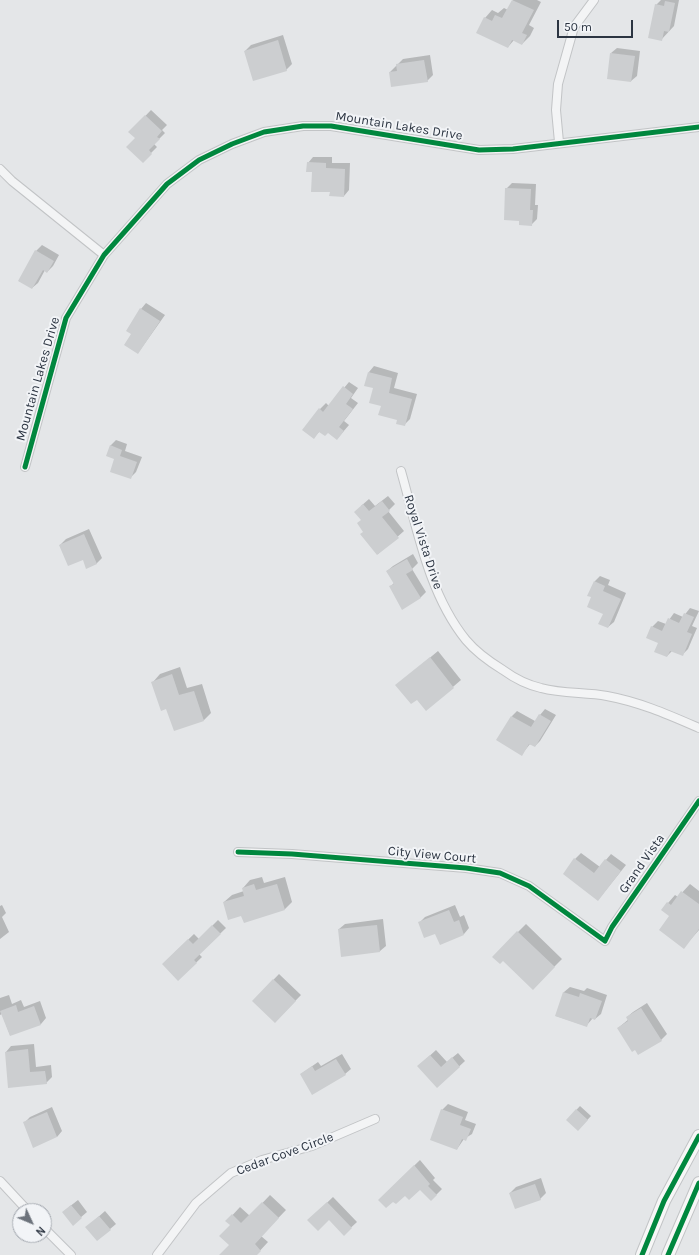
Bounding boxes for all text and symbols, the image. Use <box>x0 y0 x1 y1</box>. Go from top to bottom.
scale bar <box>559 12 635 38</box>
text: 50 m <box>564 20 592 34</box>
street label: Mountain Lakes Drive <box>334 108 464 144</box>
street label: Mountain Lakes Drive <box>13 315 63 443</box>
street label: Royal Vista Drive <box>400 493 446 591</box>
street label: Grand Vista <box>616 831 668 897</box>
street label: City View Court <box>387 843 477 867</box>
street label: Cedar Cove Circle <box>234 1129 336 1179</box>
north arrow <box>12 1203 52 1243</box>
text: N <box>33 1224 48 1238</box>

